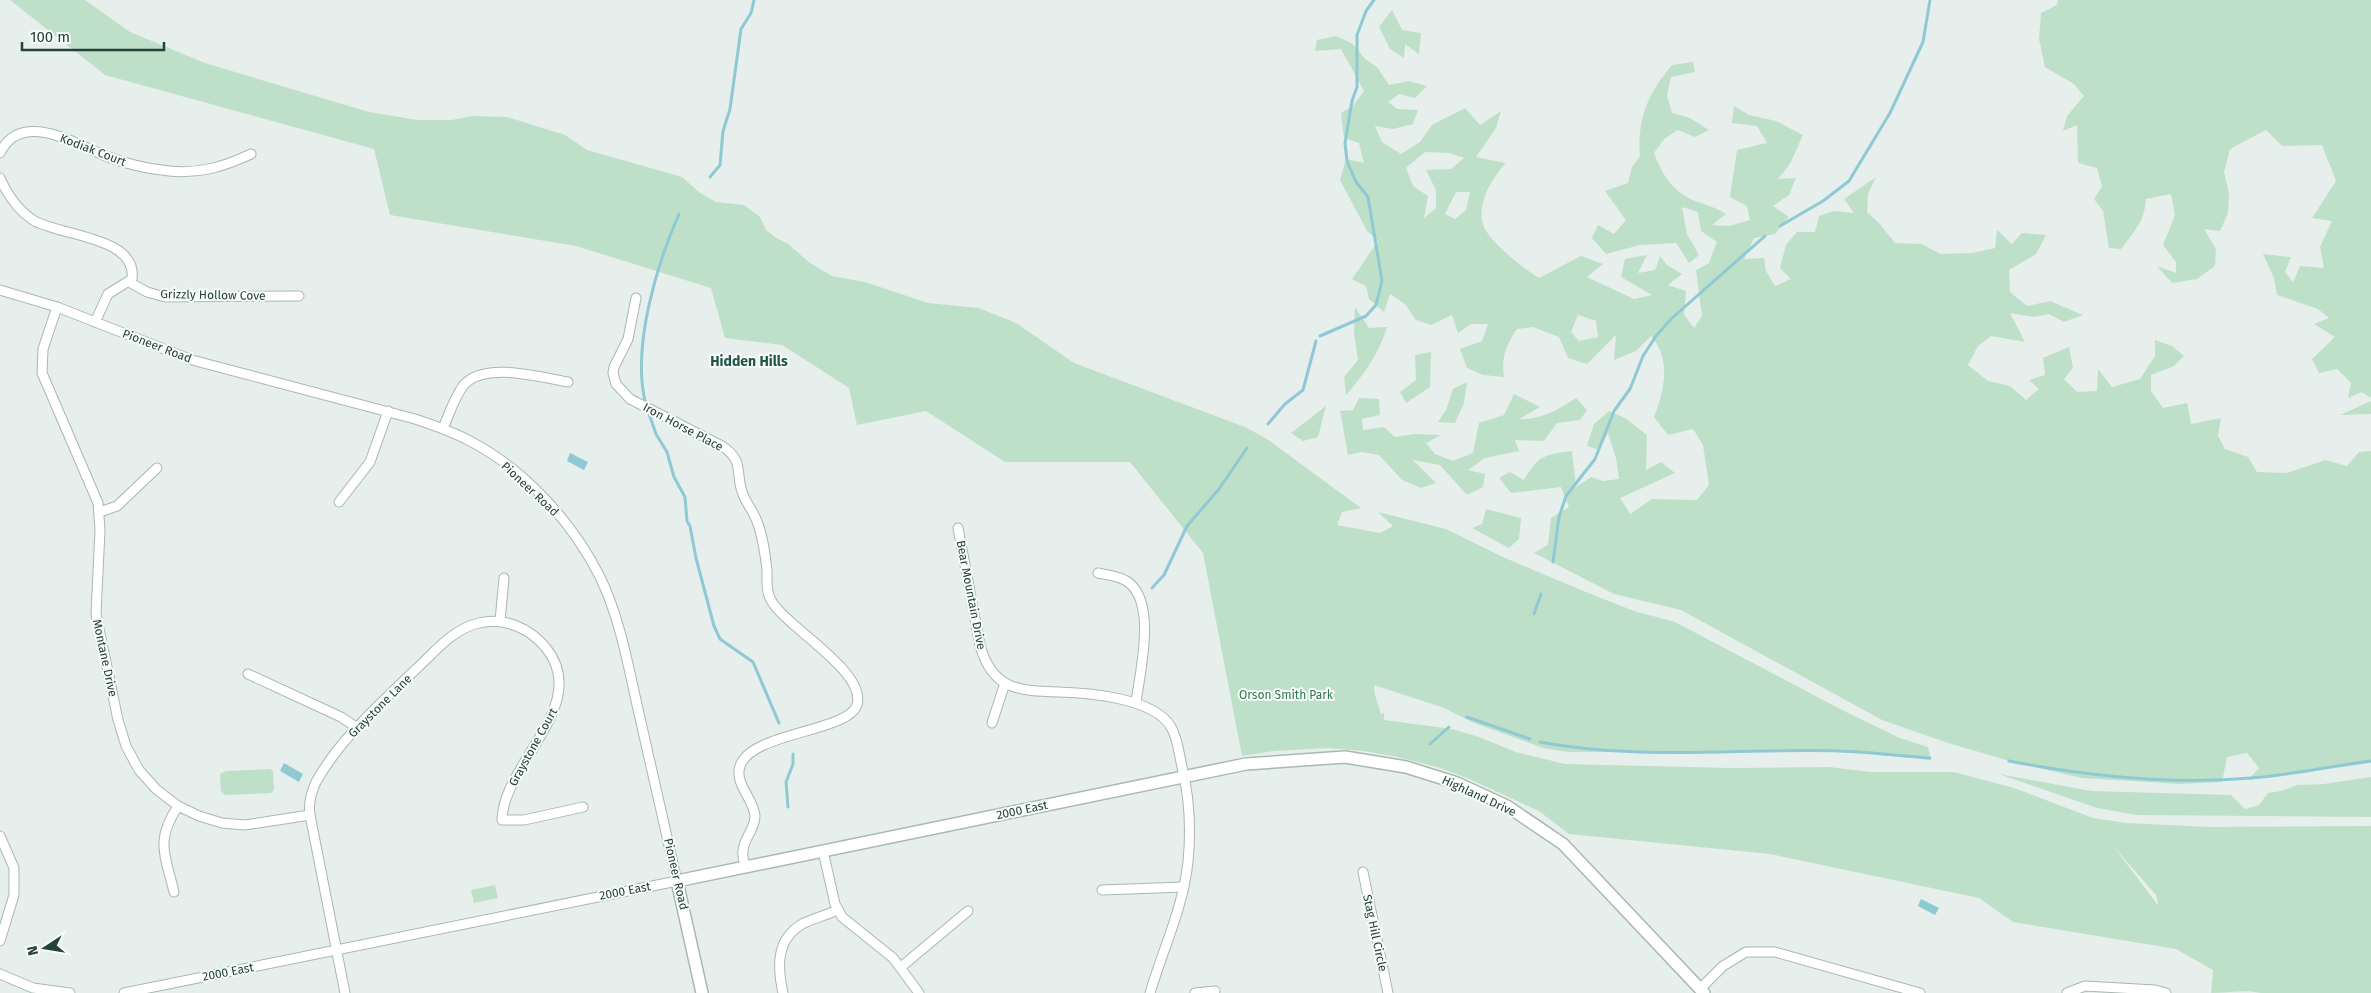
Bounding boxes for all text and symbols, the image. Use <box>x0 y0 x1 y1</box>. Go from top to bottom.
scale bar <box>22 20 165 52</box>
text: 100 m <box>30 28 70 46</box>
street label: Kodiak Court <box>58 131 129 169</box>
street label: Grizzly Hollow Cove <box>160 287 266 303</box>
street label: Pioneer Road <box>120 326 194 366</box>
district label: Hidden Hills <box>710 353 788 370</box>
street label: Iron Horse Place <box>640 400 726 454</box>
street label: Pioneer Road <box>499 459 561 519</box>
street label: Bear Mountain Drive <box>954 539 988 651</box>
street label: Montane Drive <box>90 618 120 698</box>
street label: Graystone Lane <box>346 672 414 740</box>
park label: Orson Smith Park <box>1239 688 1334 702</box>
street label: Graystone Court <box>506 705 561 788</box>
street label: Highland Drive <box>1440 773 1518 819</box>
street label: 2000 East <box>995 798 1049 822</box>
street label: Pioneer Road <box>661 837 691 911</box>
street label: 2000 East <box>598 879 652 903</box>
street label: Stag Hill Circle <box>1360 893 1390 973</box>
north arrow <box>20 923 70 973</box>
text: N <box>23 944 42 957</box>
street label: 2000 East <box>201 960 255 984</box>

